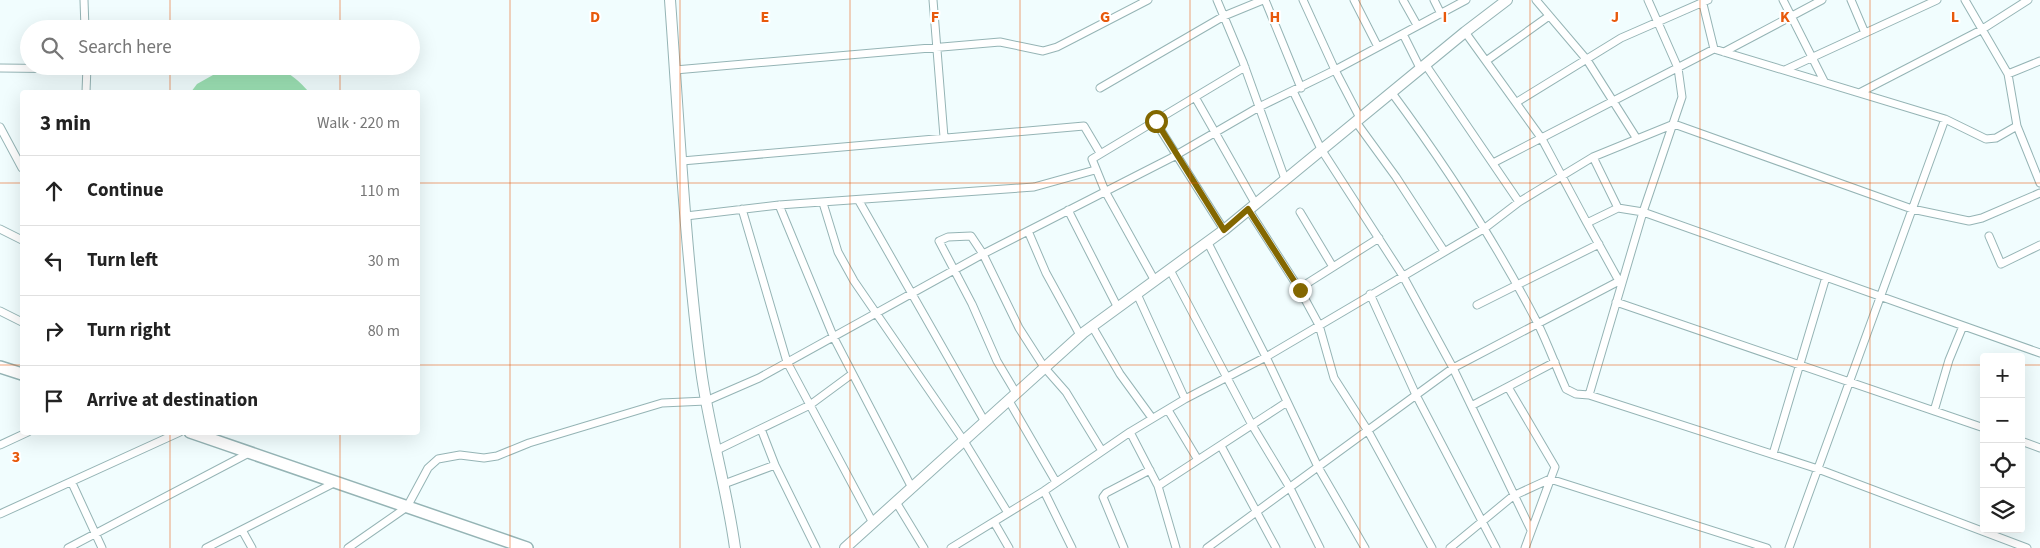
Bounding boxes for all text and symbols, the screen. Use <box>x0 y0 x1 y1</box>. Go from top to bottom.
text: D <box>590 6 600 28</box>
text: E <box>761 6 769 28</box>
text: F <box>931 6 939 28</box>
text: G <box>1100 6 1110 28</box>
text: H <box>1270 6 1280 28</box>
text: I <box>1443 6 1447 28</box>
text: J <box>1611 6 1619 28</box>
text: K <box>1780 6 1790 28</box>
text: L <box>1951 6 1959 28</box>
search box <box>20 20 420 75</box>
icon: search <box>38 34 66 62</box>
text: Search here <box>78 34 172 61</box>
text: 3 min <box>40 108 91 138</box>
route start <box>1145 110 1168 133</box>
text: Walk · 220 m <box>317 112 400 134</box>
icon: ahead <box>40 177 68 205</box>
text: Continue <box>87 177 164 204</box>
text: 110 m <box>360 180 400 202</box>
icon: left <box>40 247 68 275</box>
text: Turn left <box>87 247 158 274</box>
text: 30 m <box>368 250 400 272</box>
route end <box>1289 279 1312 302</box>
icon: right <box>40 317 68 345</box>
text: Turn right <box>87 317 171 344</box>
text: 80 m <box>368 320 400 342</box>
map controls <box>1980 353 2025 533</box>
button: + <box>1980 353 2025 398</box>
icon: arrive <box>40 387 68 415</box>
text: Arrive at destination <box>87 387 258 414</box>
button: − <box>1980 398 2025 443</box>
button: locate <box>1980 443 2025 488</box>
text: 3 <box>12 446 20 468</box>
button: layers <box>1980 488 2025 533</box>

